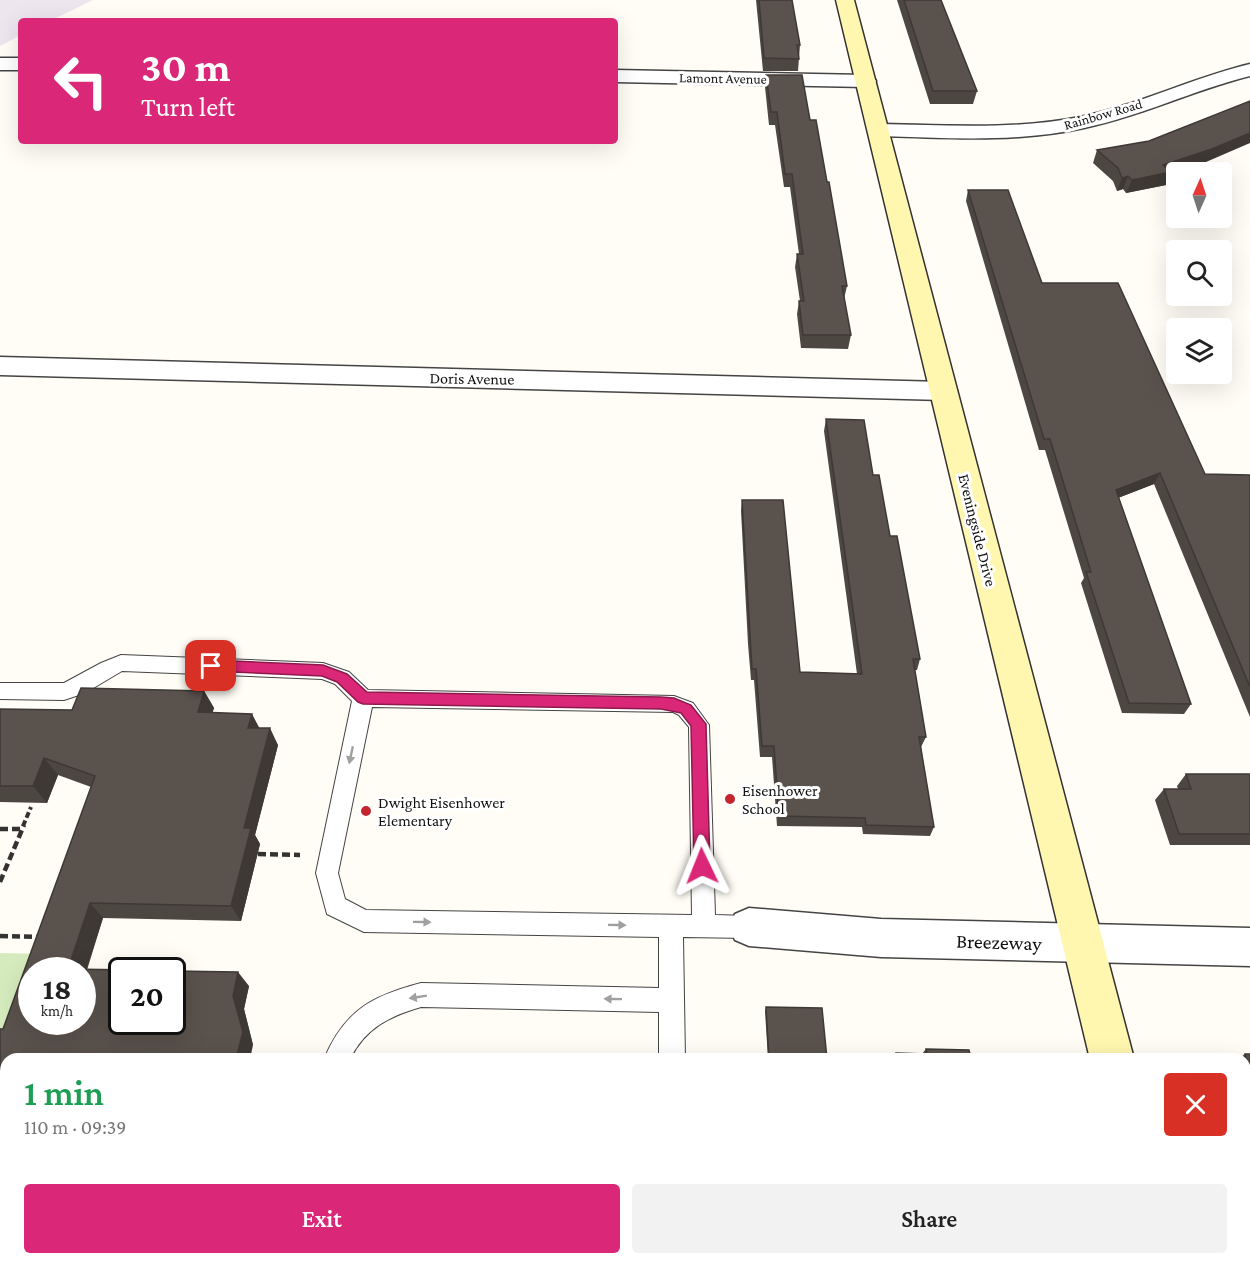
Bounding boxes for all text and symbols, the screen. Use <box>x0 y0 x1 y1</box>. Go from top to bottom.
icon: left <box>42 42 120 120</box>
text: 30 m <box>141 43 231 90</box>
street label: Lamont Avenue <box>679 69 767 87</box>
text: Turn left <box>141 92 235 122</box>
street label: Rainbow Road <box>1062 95 1145 133</box>
north arrow <box>1166 162 1232 228</box>
map controls <box>1166 162 1232 384</box>
button: search <box>1166 240 1232 306</box>
button: layers <box>1166 318 1232 384</box>
street label: Doris Avenue <box>429 369 515 388</box>
street label: Eveningside Drive <box>954 472 1000 588</box>
pin <box>185 640 236 691</box>
icon: arrive <box>194 649 227 682</box>
one-way arrow <box>346 746 355 765</box>
place label: Eisenhower School <box>742 782 818 817</box>
marker: Eisenhower School <box>723 792 737 806</box>
place label: Dwight Eisenhower Elementary <box>378 794 505 830</box>
marker: Dwight Eisenhower Elementary <box>359 804 373 818</box>
position arrow <box>670 834 734 898</box>
one-way arrow <box>413 917 432 927</box>
one-way arrow <box>608 920 627 930</box>
street label: Breezeway <box>956 930 1043 956</box>
speed limit sign: 20 <box>108 957 186 1035</box>
text: 18 <box>43 972 71 1005</box>
one-way arrow <box>408 992 427 1001</box>
one-way arrow <box>603 994 622 1004</box>
text: km/h <box>41 1003 73 1019</box>
text: 1 min <box>24 1073 104 1113</box>
button: close <box>1164 1073 1227 1136</box>
text: 110 m · 09:39 <box>24 1116 126 1138</box>
button: Exit <box>24 1184 620 1253</box>
button: Share <box>632 1184 1227 1253</box>

